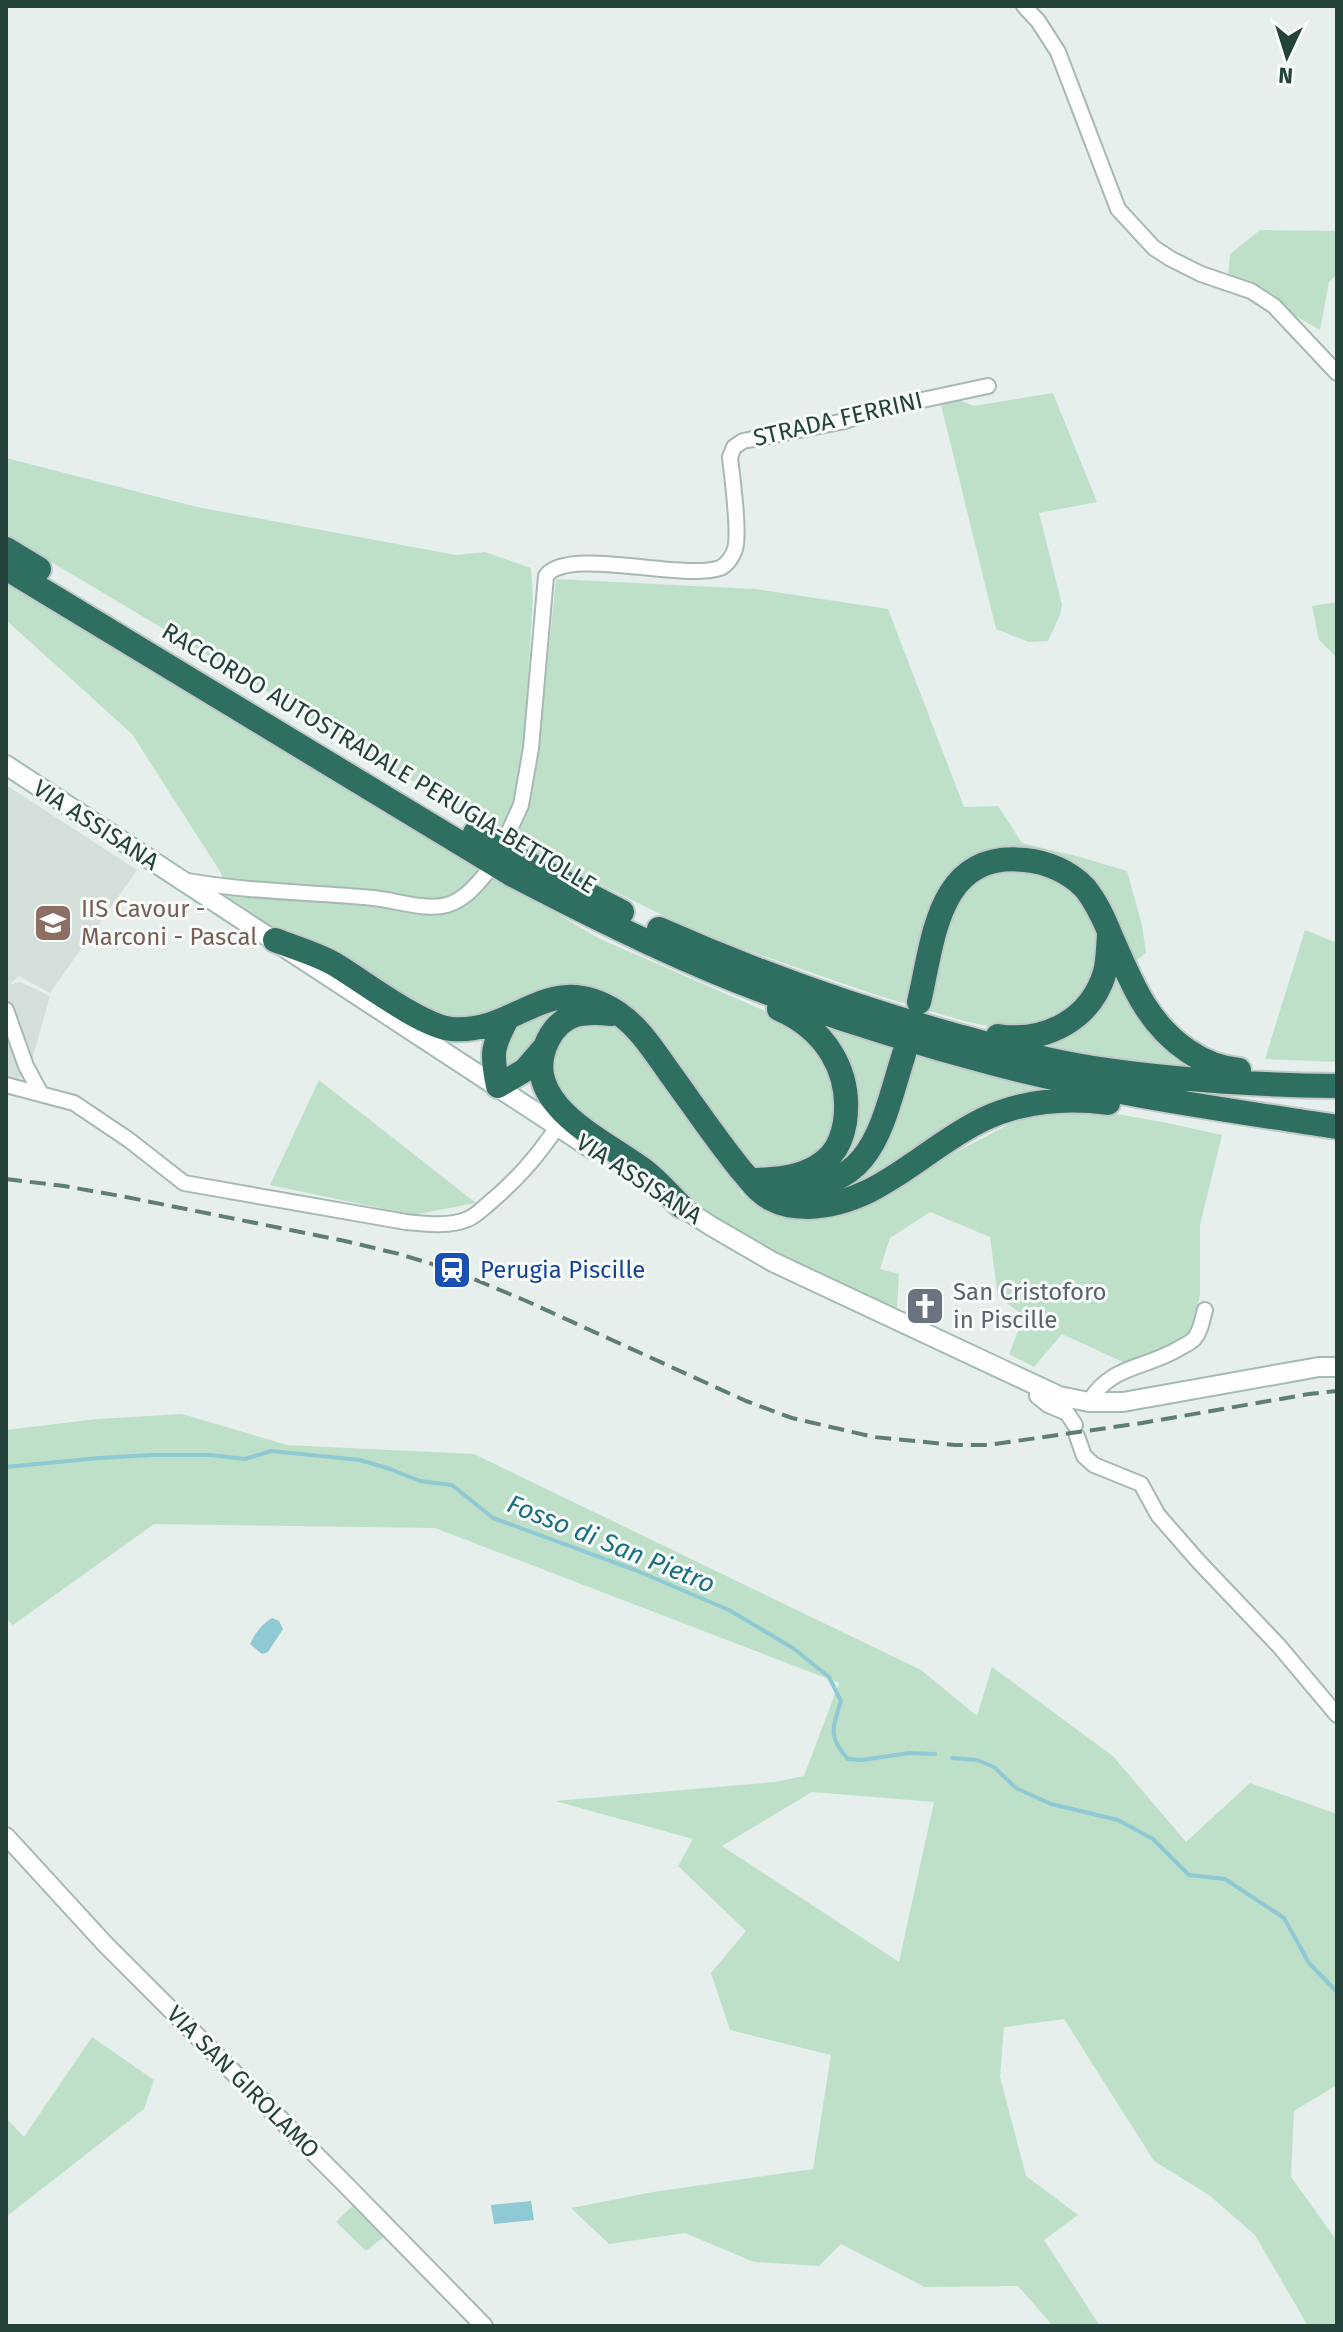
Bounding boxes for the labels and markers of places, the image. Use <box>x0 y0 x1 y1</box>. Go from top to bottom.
place label: IIS Cavour - Marconi - Pascal <box>81 895 257 951</box>
school or university icon: IIS Cavour - Marconi - Pascal <box>32 902 74 944</box>
station icon: Perugia Piscille <box>431 1249 473 1291</box>
place label: Perugia Piscille <box>480 1256 645 1284</box>
place label: San Cristoforo in Piscille <box>953 1278 1107 1334</box>
church icon: San Cristoforo in Piscille <box>904 1285 946 1327</box>

